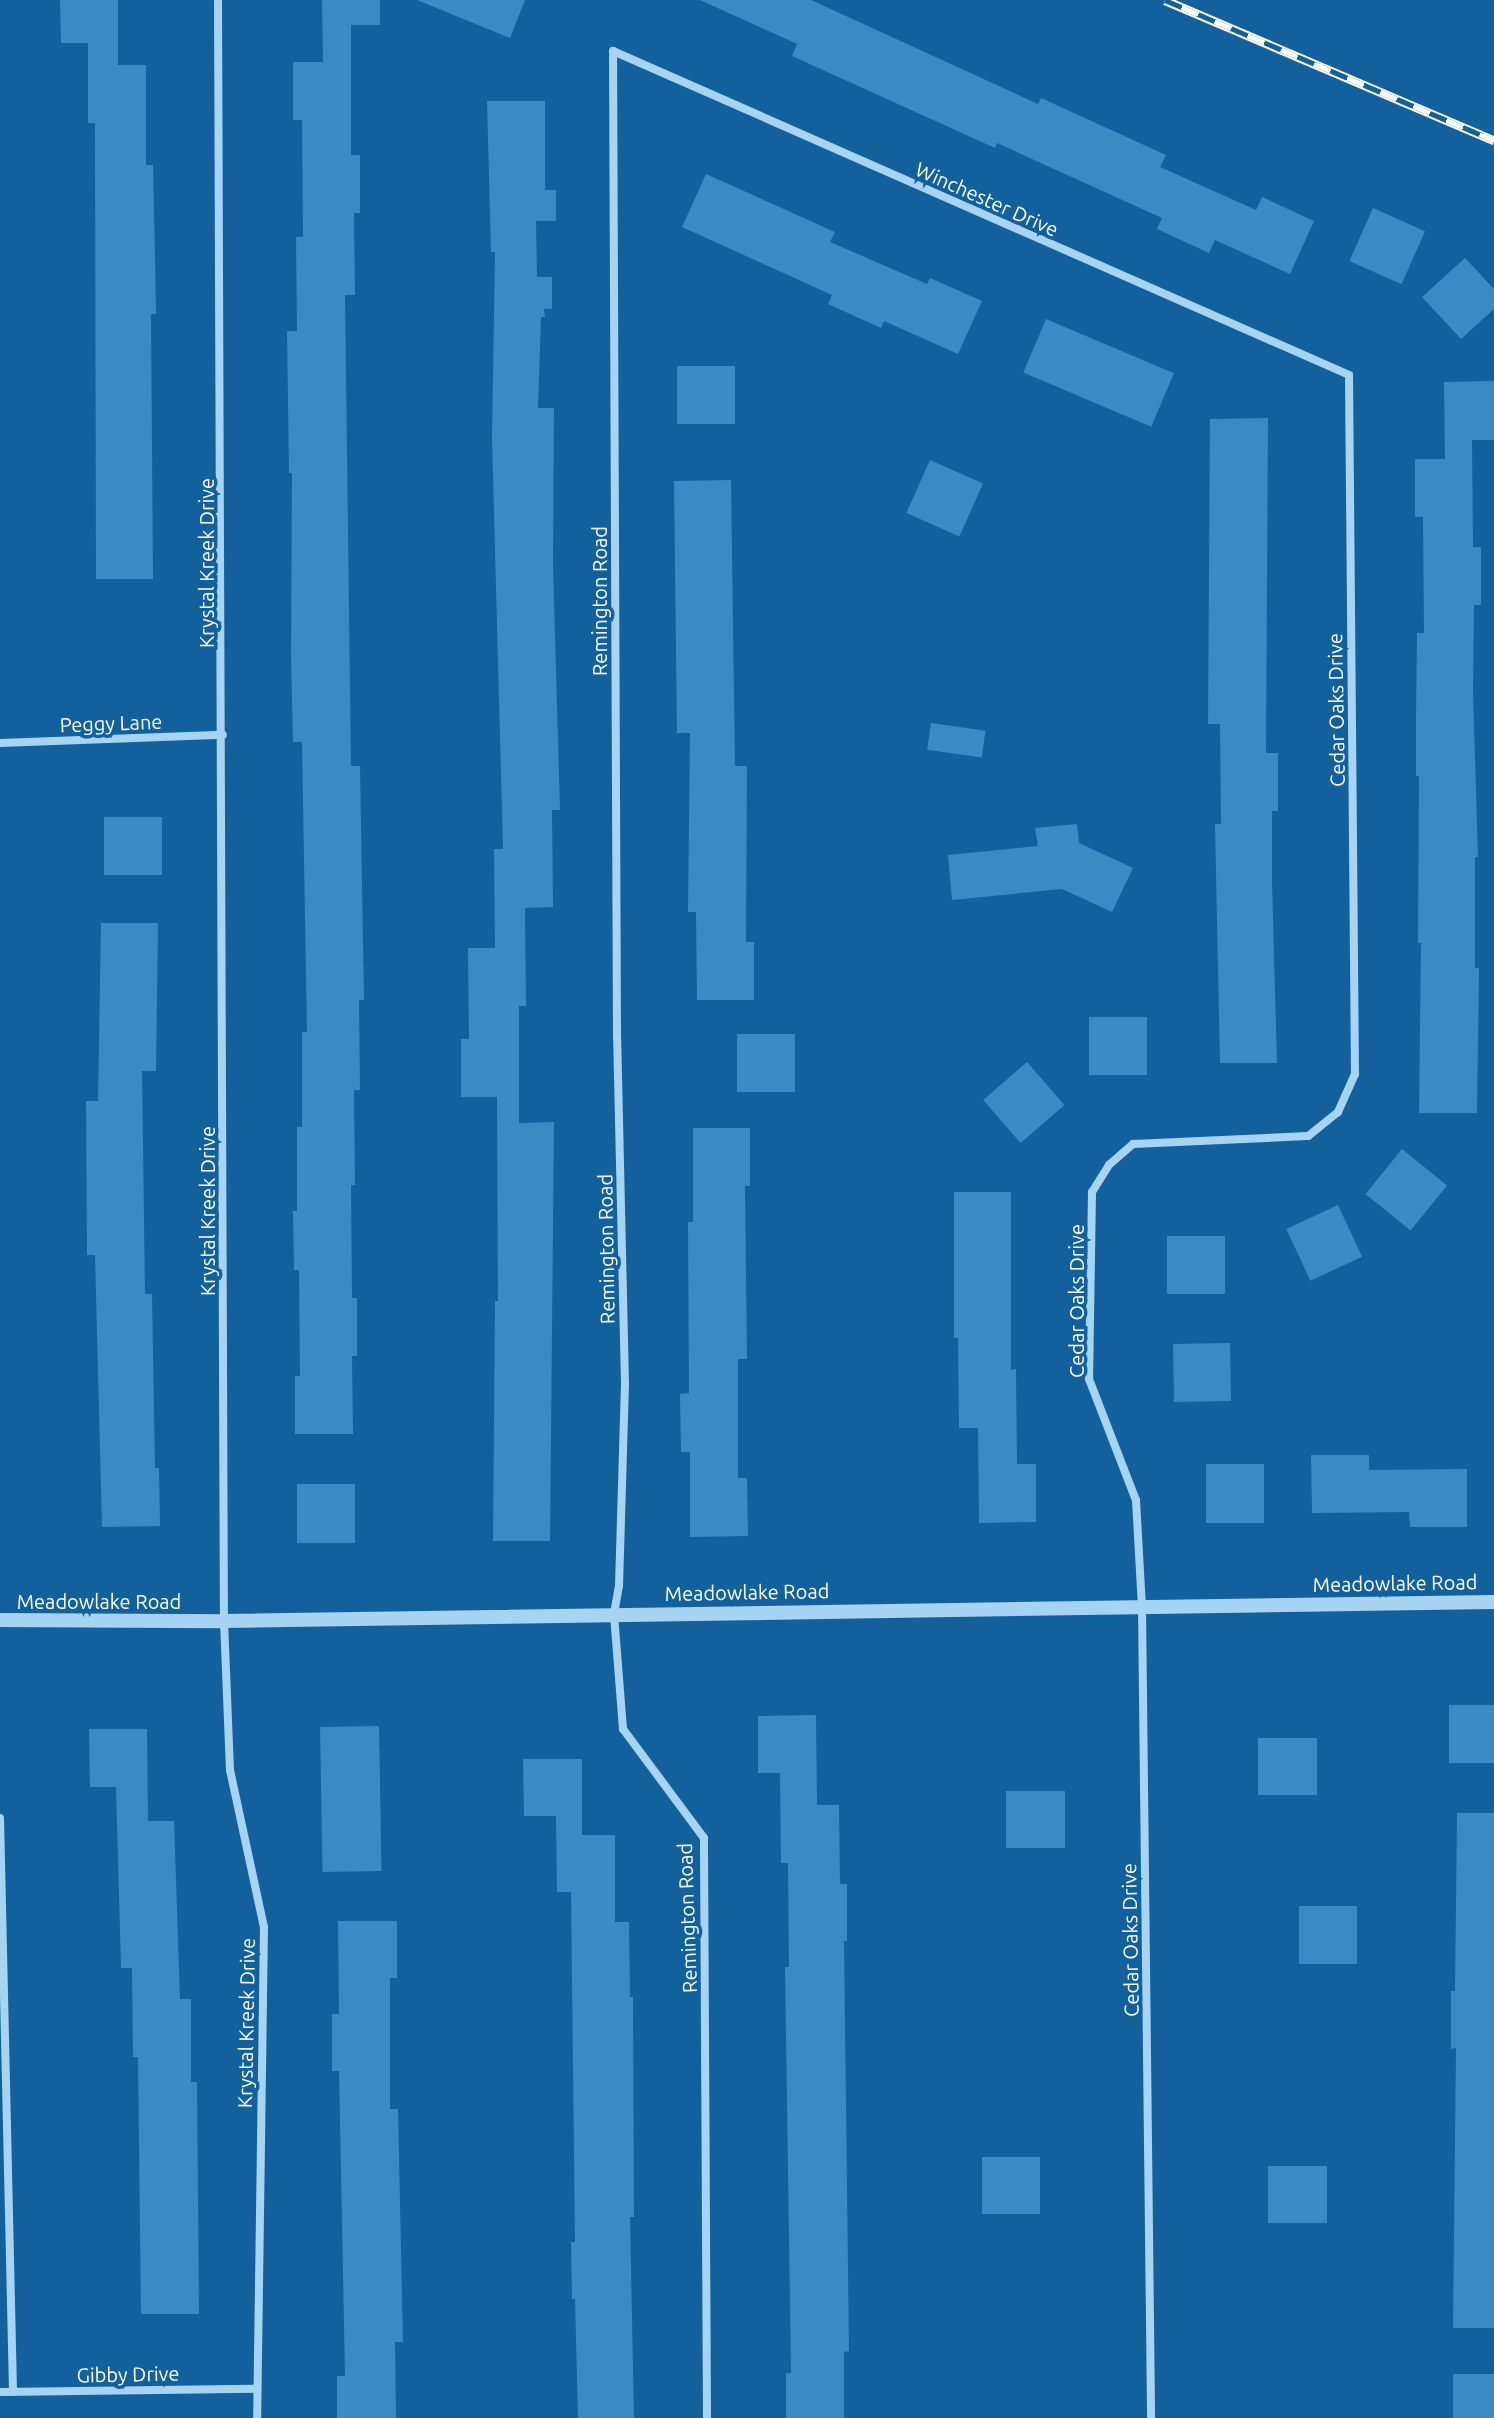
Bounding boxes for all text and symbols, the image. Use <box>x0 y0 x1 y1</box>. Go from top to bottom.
street label: Winchester Drive <box>912 157 1062 241</box>
street label: Krystal Kreek Drive <box>194 478 218 648</box>
street label: Remington Road <box>587 526 611 676</box>
street label: Cedar Oaks Drive <box>1323 633 1349 787</box>
street label: Peggy Lane <box>59 709 163 737</box>
street label: Krystal Kreek Drive <box>195 1126 219 1296</box>
street label: Remington Road <box>593 1174 619 1324</box>
street label: Cedar Oaks Drive <box>1064 1224 1088 1378</box>
street label: Meadowlake Road <box>1312 1570 1478 1596</box>
street label: Meadowlake Road <box>664 1579 830 1605</box>
street label: Meadowlake Road <box>17 1589 181 1613</box>
street label: Remington Road <box>672 1843 702 1993</box>
street label: Cedar Oaks Drive <box>1117 1863 1143 2017</box>
street label: Krystal Kreek Drive <box>233 1938 259 2108</box>
street label: Gibby Drive <box>76 2361 180 2387</box>

